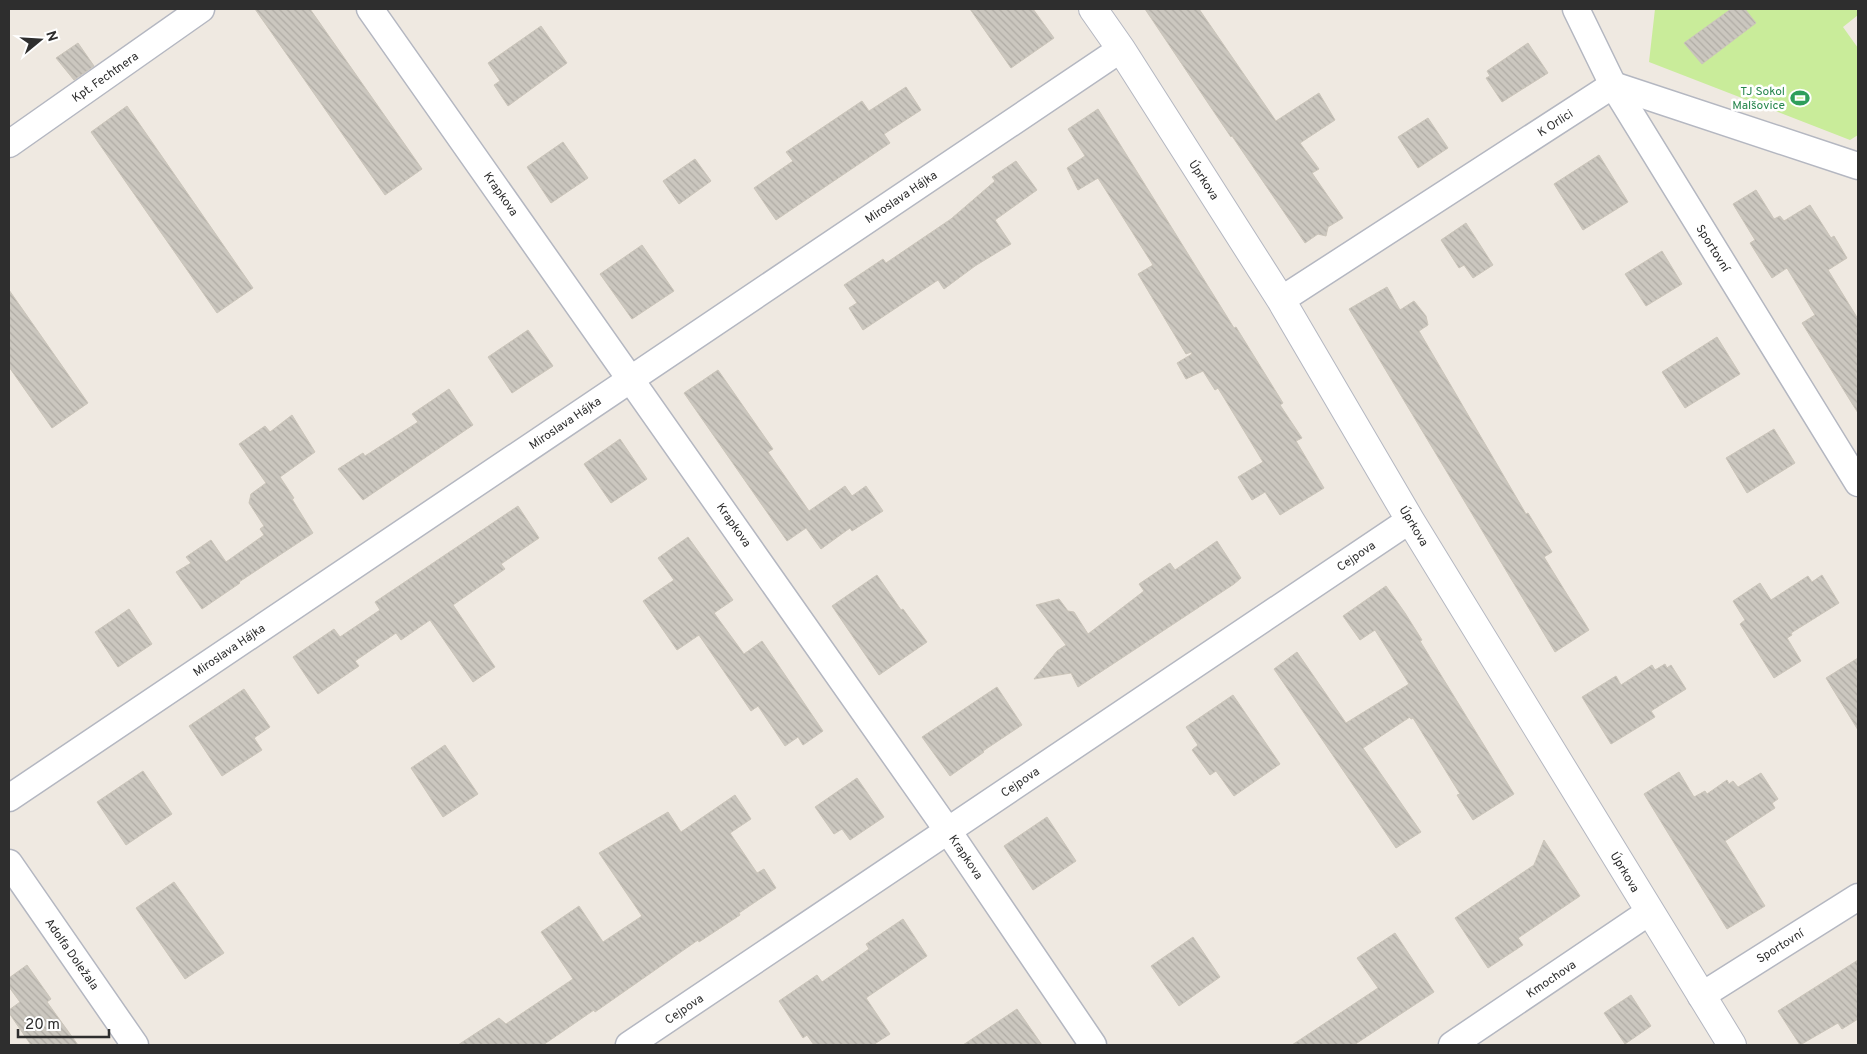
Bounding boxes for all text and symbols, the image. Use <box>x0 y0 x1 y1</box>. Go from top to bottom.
north arrow <box>15 15 65 65</box>
text: N <box>41 29 61 44</box>
street label: Kpt. Fechtnera <box>69 49 142 107</box>
place label: TJ Sokol Malšovice <box>1732 84 1785 114</box>
sports icon: TJ Sokol Malšovice <box>1789 87 1811 109</box>
street label: K Orlici <box>1535 106 1576 141</box>
street label: Úprkova <box>1184 158 1222 204</box>
street label: Miroslava Hájka <box>862 168 941 228</box>
street label: Krapkova <box>479 169 521 220</box>
street label: Sportovní <box>1691 222 1733 276</box>
street label: Miroslava Hájka <box>526 394 605 454</box>
street label: Krapkova <box>712 500 754 551</box>
street label: Úprkova <box>1395 503 1431 550</box>
street label: Cejpova <box>1334 538 1379 576</box>
street label: Miroslava Hájka <box>190 621 269 681</box>
street label: Cejpova <box>998 764 1043 802</box>
street label: Krapkova <box>944 832 986 883</box>
street label: Úprkova <box>1606 849 1642 896</box>
street label: Adolfa Doležala <box>41 916 102 993</box>
street label: Sportovní <box>1754 926 1808 968</box>
street label: Kmochova <box>1523 957 1580 1002</box>
street label: Cejpova <box>662 991 707 1029</box>
scale bar <box>18 1006 109 1038</box>
text: 20 m <box>25 1016 60 1035</box>

